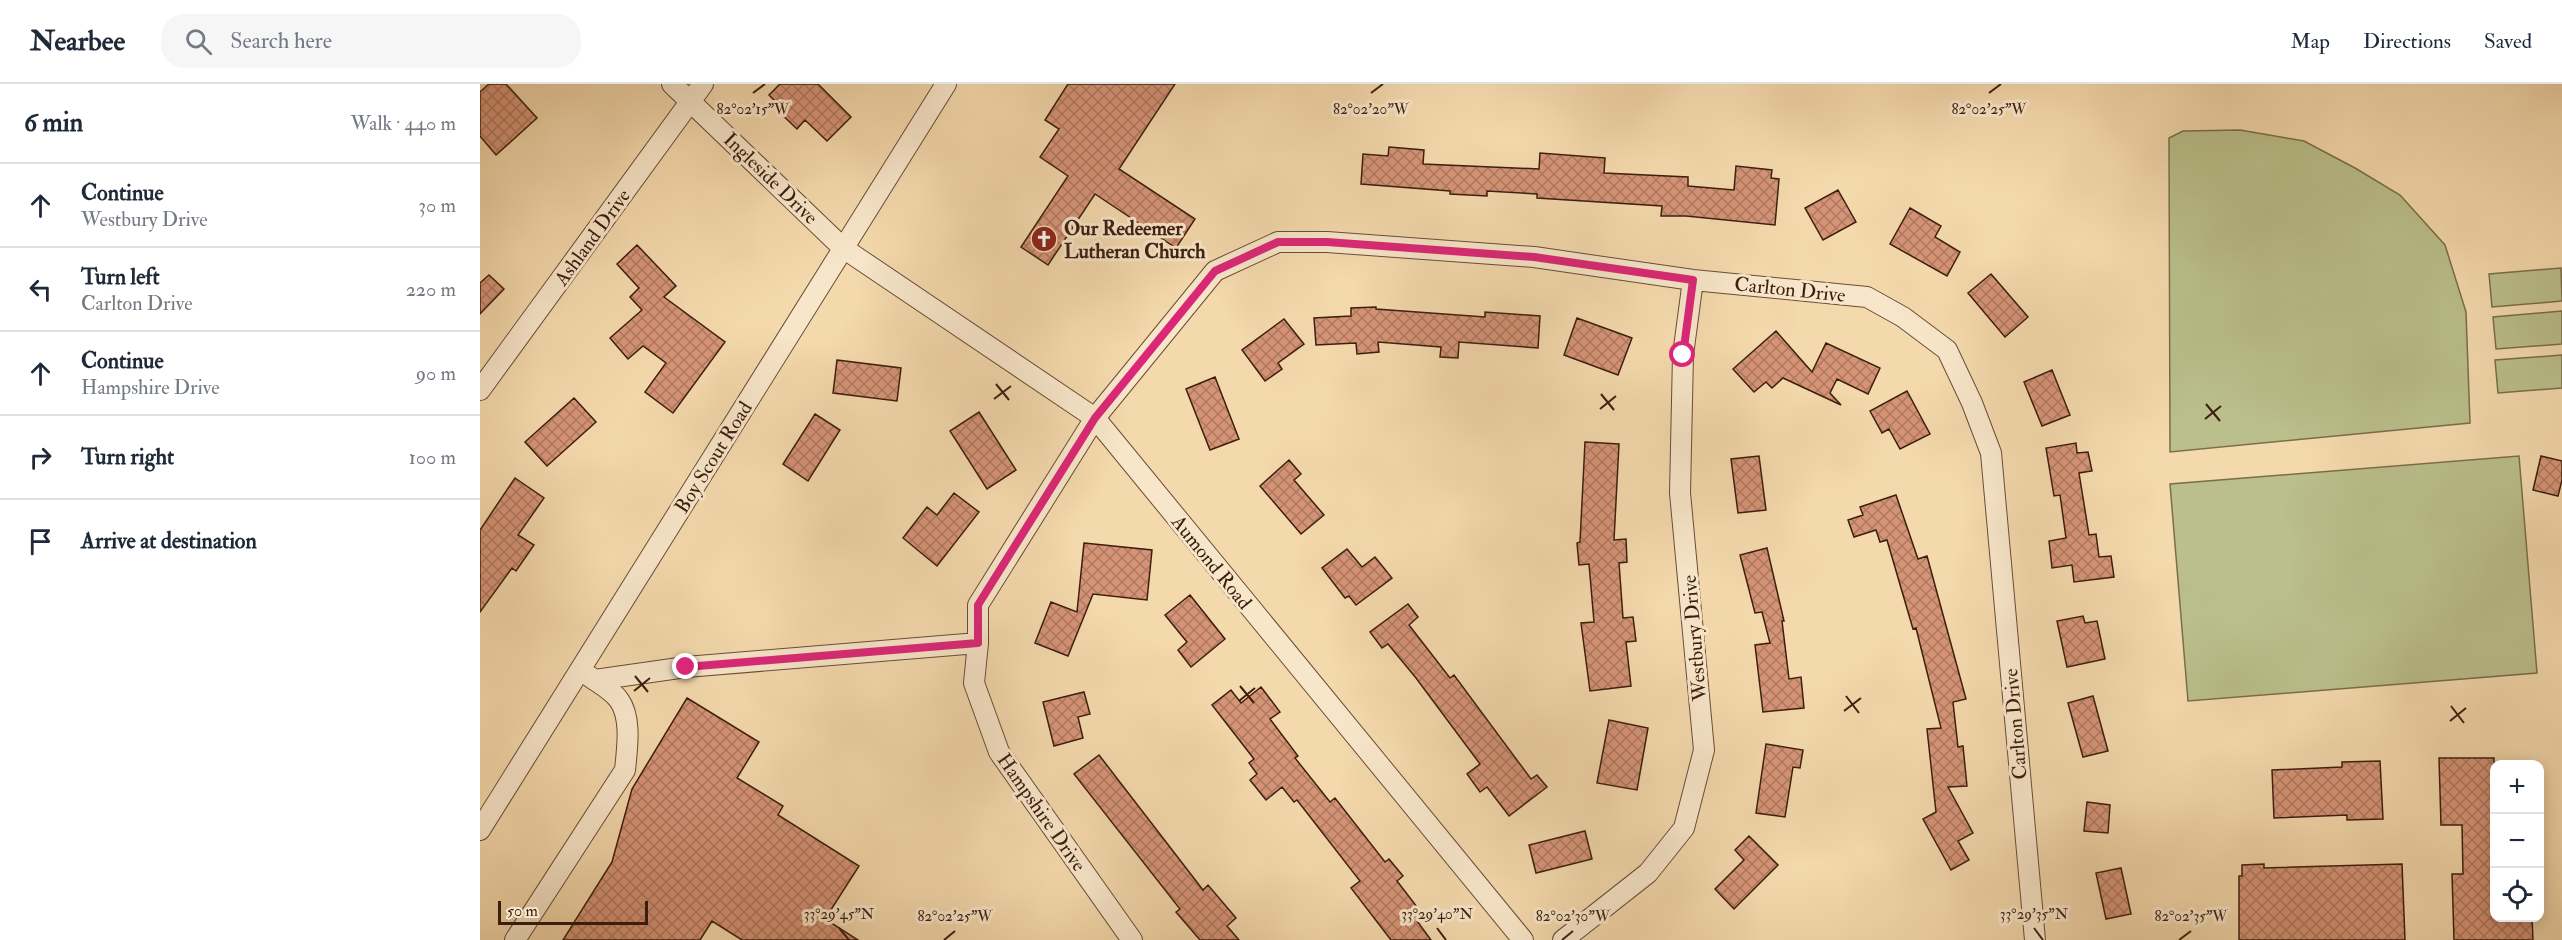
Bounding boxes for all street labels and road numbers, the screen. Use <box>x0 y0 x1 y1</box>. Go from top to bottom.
street label: Ingleside Drive <box>718 127 823 230</box>
street label: Ashland Drive <box>548 184 636 291</box>
street label: Carlton Drive <box>1733 271 1847 308</box>
street label: Boy Scout Road <box>669 397 758 518</box>
street label: Aumond Road <box>1165 509 1257 615</box>
street label: Westbury Drive <box>1677 574 1713 703</box>
street label: Carlton Drive <box>1998 667 2033 781</box>
street label: Hampshire Drive <box>991 748 1092 877</box>

